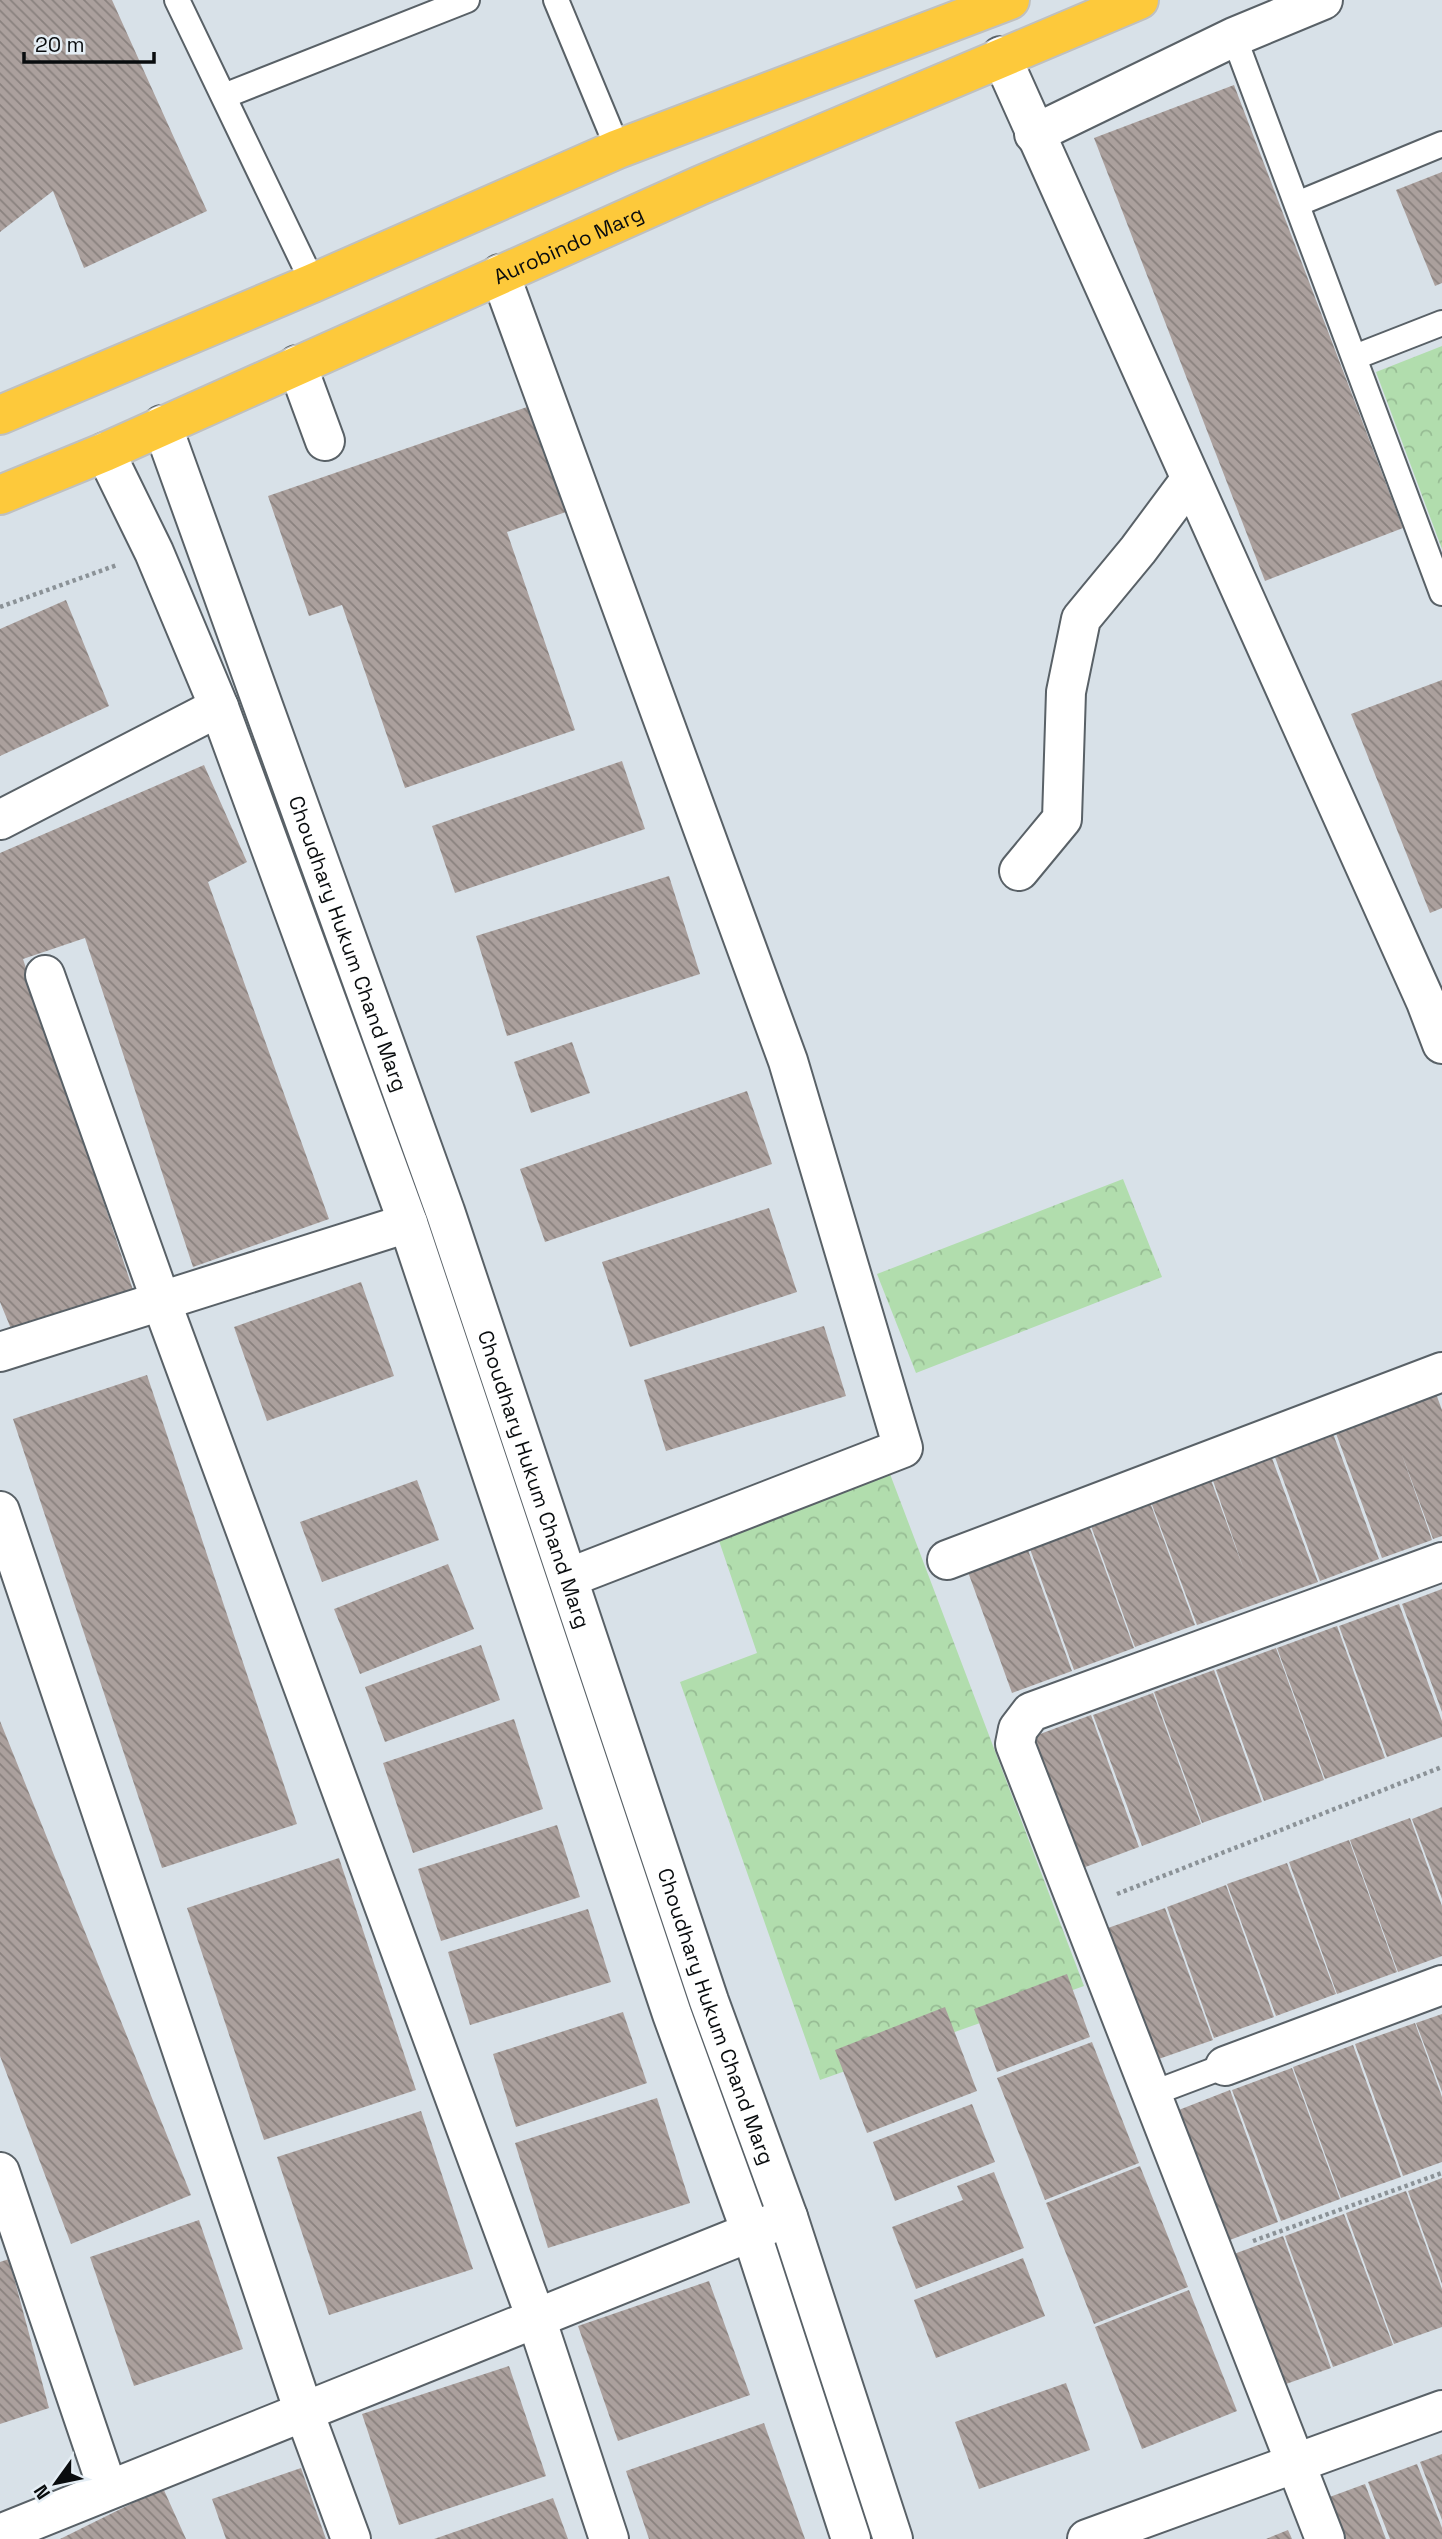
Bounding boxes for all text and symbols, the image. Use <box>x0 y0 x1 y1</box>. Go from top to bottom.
scale bar <box>24 21 154 65</box>
text: 20 m <box>35 31 85 58</box>
street label: Aurobindo Marg <box>489 199 647 290</box>
street label: Choudhary Hukum Chand Marg <box>283 792 414 1095</box>
street label: Choudhary Hukum Chand Marg <box>472 1326 597 1632</box>
street label: Choudhary Hukum Chand Marg <box>652 1864 781 2168</box>
north arrow <box>21 2448 91 2518</box>
text: N <box>28 2480 56 2504</box>

